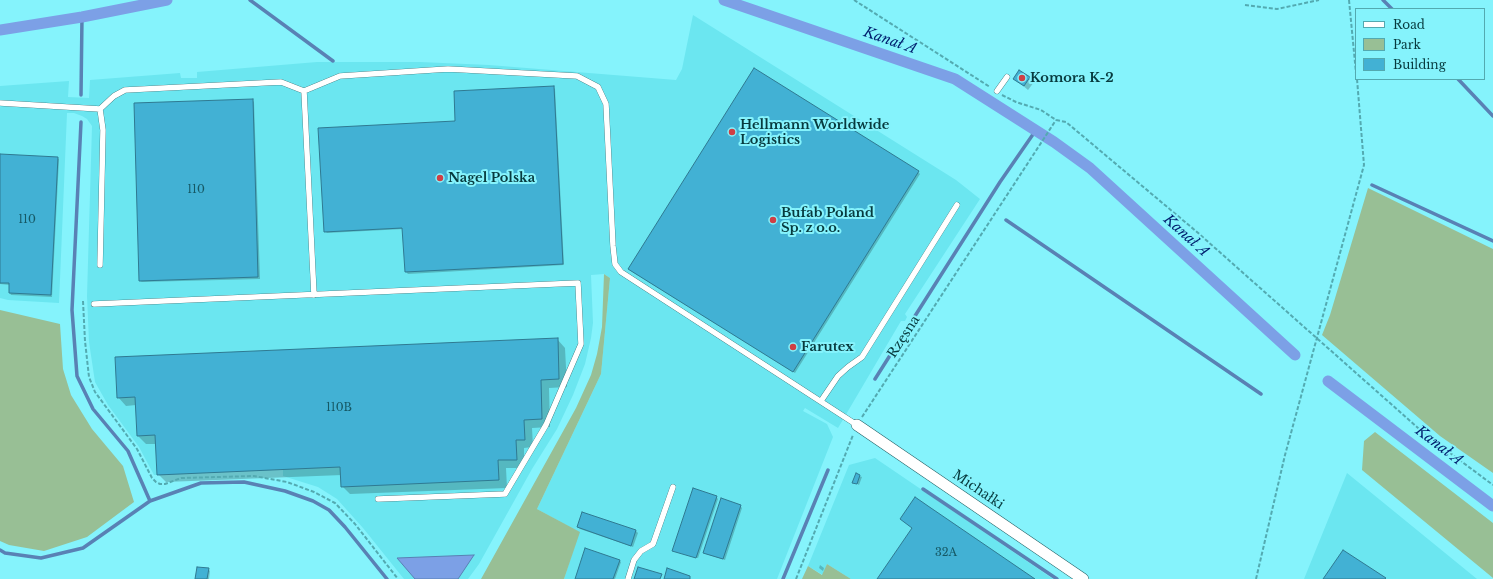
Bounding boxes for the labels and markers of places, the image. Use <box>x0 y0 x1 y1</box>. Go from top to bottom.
place label: Komora K-2 <box>1030 70 1114 86</box>
marker: Komora K-2 <box>1017 73 1027 83</box>
place label: Hellmann Worldwide Logistics <box>740 117 889 148</box>
marker: Hellmann Worldwide Logistics <box>727 127 737 137</box>
place label: Nagel Polska <box>448 170 535 186</box>
marker: Nagel Polska <box>435 173 445 183</box>
place label: Bufab Poland Sp. z o.o. <box>781 205 874 236</box>
marker: Bufab Poland Sp. z o.o. <box>768 215 778 225</box>
place label: Farutex <box>801 339 854 355</box>
marker: Farutex <box>788 342 798 352</box>

